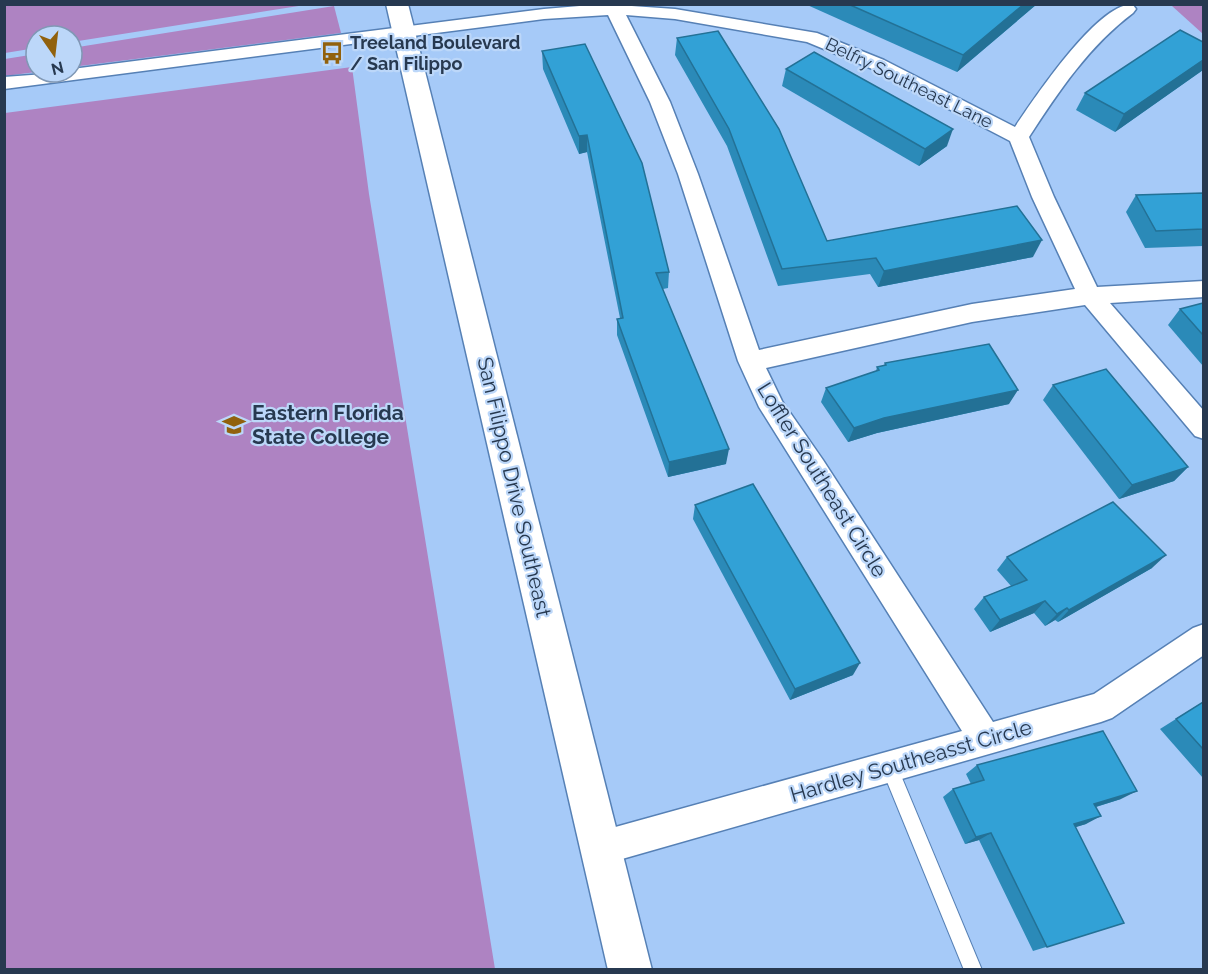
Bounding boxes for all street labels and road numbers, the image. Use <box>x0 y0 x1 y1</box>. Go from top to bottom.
street label: Belfry Southeast Lane <box>822 33 997 132</box>
street label: San Filippo Drive Southeast <box>472 354 557 619</box>
street label: Loffler Southeast Circle <box>752 378 893 582</box>
street label: Hardley Southeasst Circle <box>787 714 1034 807</box>

